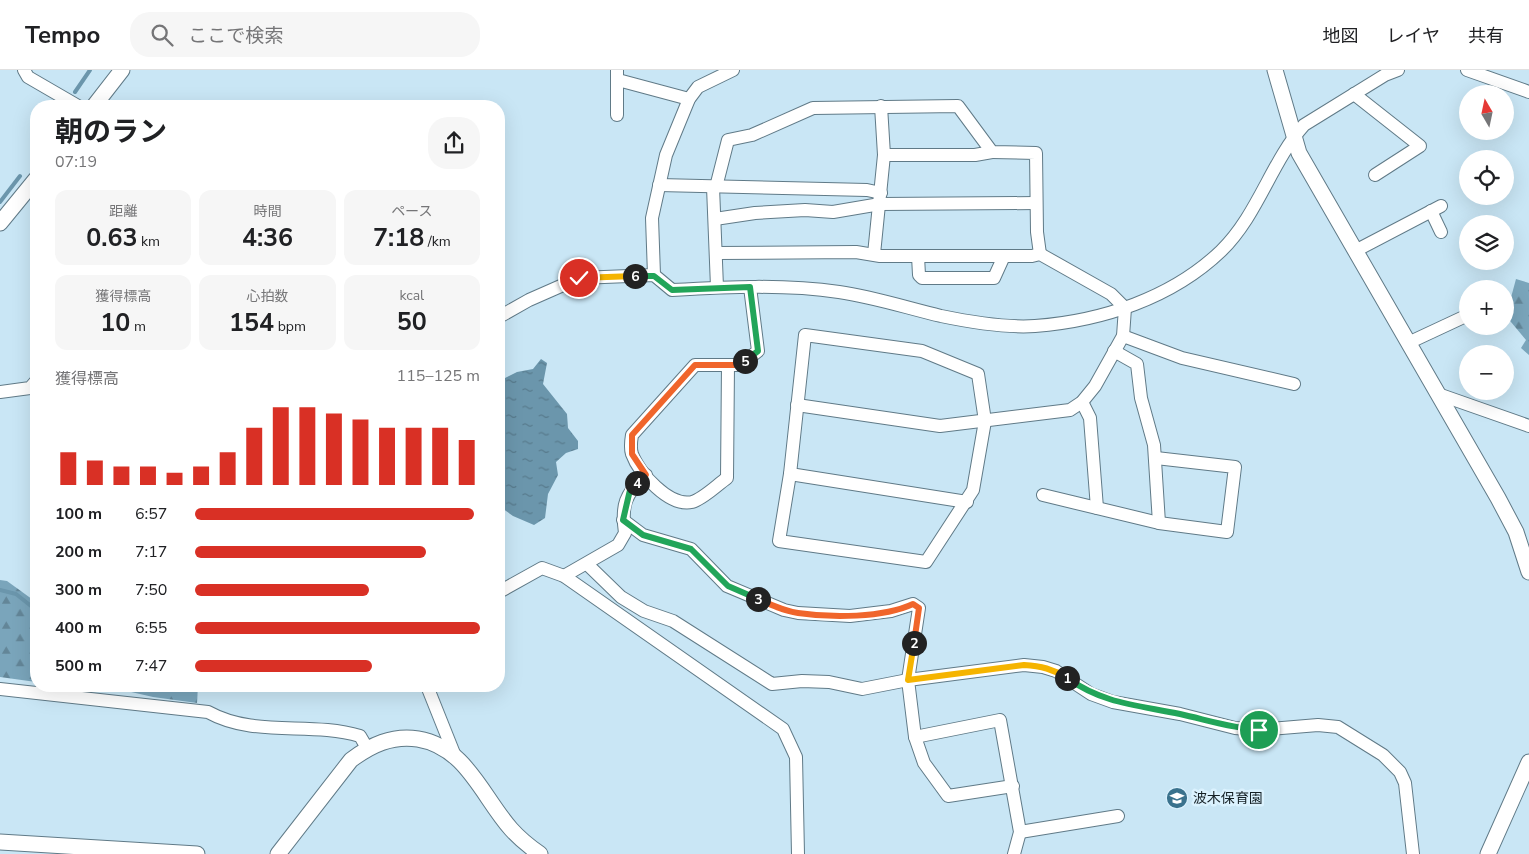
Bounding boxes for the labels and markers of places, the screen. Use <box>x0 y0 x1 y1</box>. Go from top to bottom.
pin <box>558 257 600 299</box>
pin: 6 <box>622 264 648 288</box>
pin: 5 <box>732 348 758 374</box>
pin: 4 <box>624 470 650 496</box>
pin: 3 <box>746 586 770 612</box>
pin: 2 <box>902 630 926 656</box>
pin: 1 <box>1054 666 1080 690</box>
pin <box>1238 709 1280 751</box>
school or university icon: 波木保育園 <box>1165 786 1189 810</box>
place label: 波木保育園 <box>1193 789 1263 808</box>

